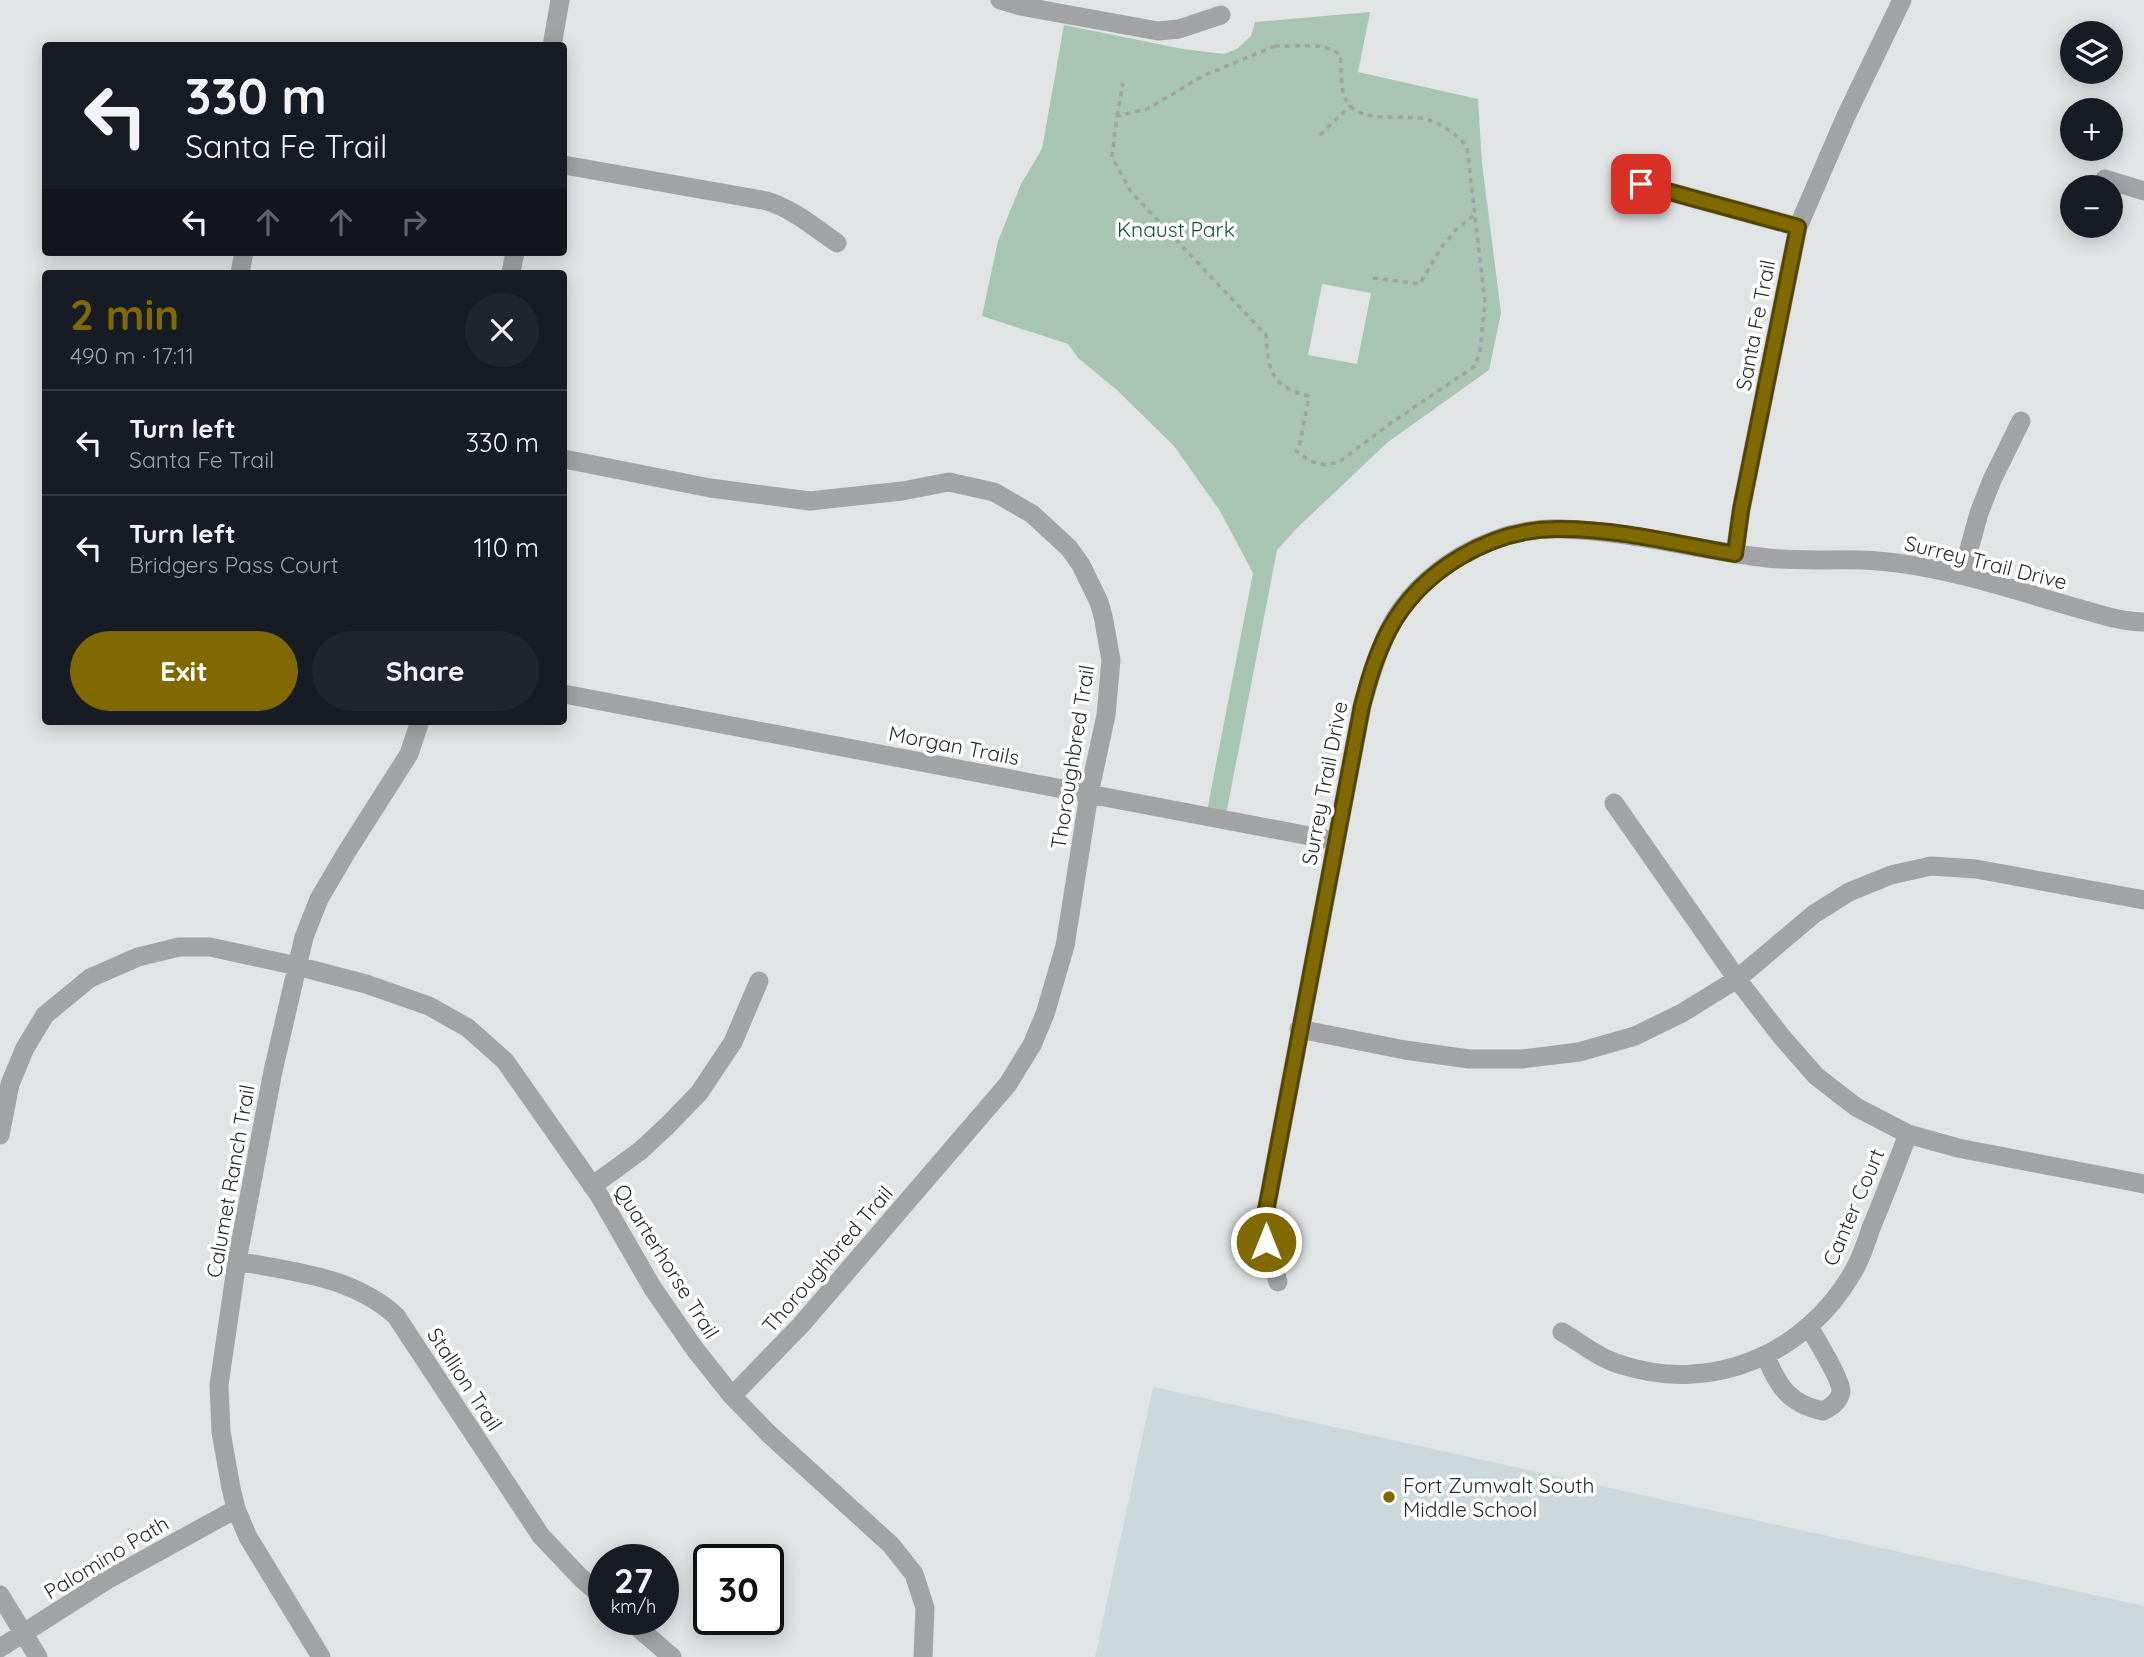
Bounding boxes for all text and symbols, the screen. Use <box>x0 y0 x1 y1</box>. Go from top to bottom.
map controls <box>2060 21 2123 238</box>
button: layers <box>2060 21 2123 84</box>
text: 330 m <box>185 65 327 126</box>
icon: left <box>70 70 161 161</box>
button: + <box>2060 98 2123 161</box>
text: Santa Fe Trail <box>185 126 387 166</box>
pin <box>1611 154 1671 214</box>
icon: arrive <box>1622 165 1660 203</box>
button: − <box>2060 175 2123 238</box>
icon: left <box>176 203 214 241</box>
icon: ahead <box>249 203 287 241</box>
icon: ahead <box>322 203 360 241</box>
icon: right <box>395 203 433 241</box>
park label: Knaust Park <box>1117 216 1235 242</box>
street label: Santa Fe Trail <box>1730 257 1780 393</box>
text: 2 min <box>70 288 179 341</box>
button: close <box>465 293 539 367</box>
text: 490 m · 17:11 <box>70 341 194 370</box>
text: Turn left <box>129 412 236 445</box>
icon: left <box>70 424 108 462</box>
text: 330 m <box>465 426 539 459</box>
text: Santa Fe Trail <box>129 445 274 474</box>
text: Turn left <box>129 517 236 550</box>
icon: left <box>70 529 108 567</box>
street label: Surrey Trail Drive <box>1902 529 2070 595</box>
text: 110 m <box>473 531 539 564</box>
text: Bridgers Pass Court <box>129 550 339 579</box>
button: Exit <box>70 631 298 711</box>
button: Share <box>312 631 539 711</box>
street label: Thoroughbred Trail <box>1045 663 1099 851</box>
street label: Surrey Trail Drive <box>1295 699 1353 867</box>
street label: Morgan Trails <box>886 720 1022 770</box>
street label: Calumet Ranch Trail <box>200 1082 260 1280</box>
street label: Canter Court <box>1817 1144 1889 1270</box>
street label: Quarterhorse Trail <box>609 1179 725 1343</box>
street label: Thoroughbred Trail <box>756 1180 898 1338</box>
position arrow <box>1229 1205 1303 1279</box>
street label: Stallion Trail <box>422 1323 508 1435</box>
place label: Fort Zumwalt South Middle School <box>1403 1472 1594 1522</box>
marker: Fort Zumwalt South Middle School <box>1381 1489 1397 1505</box>
street label: Palomino Path <box>39 1510 173 1604</box>
speed limit sign: 30 <box>693 1544 784 1635</box>
text: 27 <box>614 1558 653 1602</box>
text: km/h <box>611 1595 656 1618</box>

